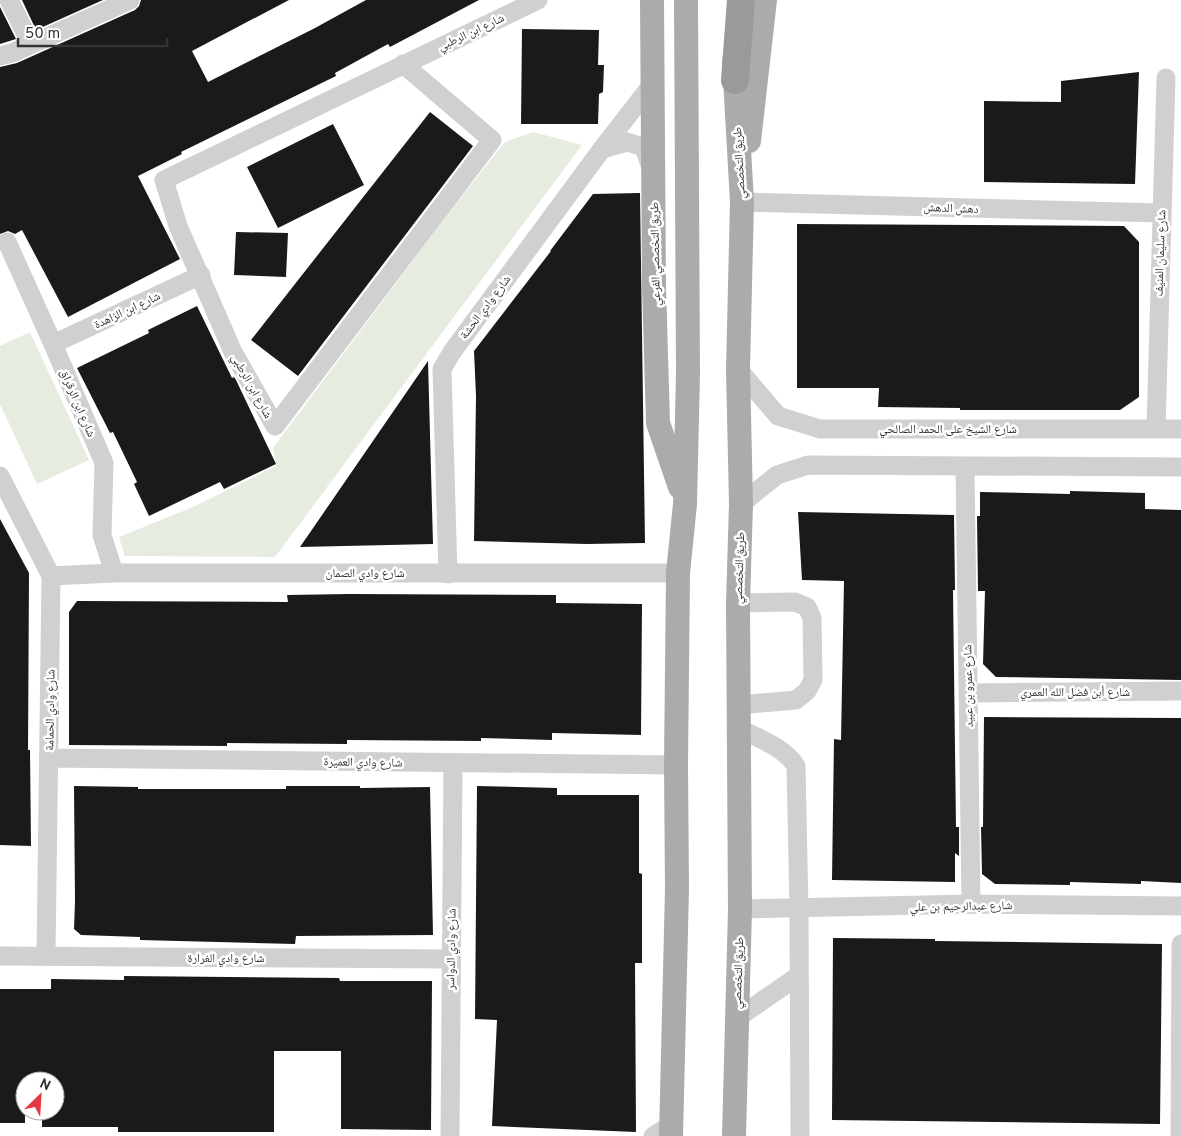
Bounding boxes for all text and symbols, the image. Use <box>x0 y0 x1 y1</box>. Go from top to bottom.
street label: شارع ابن الرطبي <box>436 10 508 56</box>
scale bar <box>18 15 166 47</box>
text: 50 m <box>25 25 60 44</box>
street label: طريق التخصصي <box>730 126 751 199</box>
street label: دهش الدهش <box>923 200 979 218</box>
street label: طريق التخصصي الفرعي <box>647 202 666 306</box>
street label: شارع سليمان المنيف <box>1151 209 1171 297</box>
street label: شارع وادي الحشة <box>457 272 516 343</box>
street label: شارع ابن الزاهدة <box>92 289 163 333</box>
street label: شارع ابن الرطبي <box>226 351 276 422</box>
street label: شارع ابن الرقراق <box>56 367 99 440</box>
street label: شارع الشيخ على الحمد الصالحي <box>879 422 1017 439</box>
street label: طريق التخصصي <box>731 532 750 604</box>
street label: شارع وادي الصمان <box>325 566 405 583</box>
street label: شارع عمرو بن عبيد <box>960 644 978 727</box>
street label: شارع وادي الحمامة <box>42 669 61 751</box>
street label: شارع أبن فضل الله العمري <box>1020 685 1130 702</box>
street label: شارع وادي العميرة <box>323 754 403 773</box>
street label: شارع عبدالرحيم بن علي <box>910 898 1013 917</box>
street label: شارع وادي الدواسر <box>443 908 462 991</box>
street label: طريق التخصصي <box>730 937 749 1009</box>
street label: شارع وادي الغرارة <box>188 951 265 968</box>
north arrow <box>15 1071 65 1121</box>
text: N <box>37 1076 53 1095</box>

